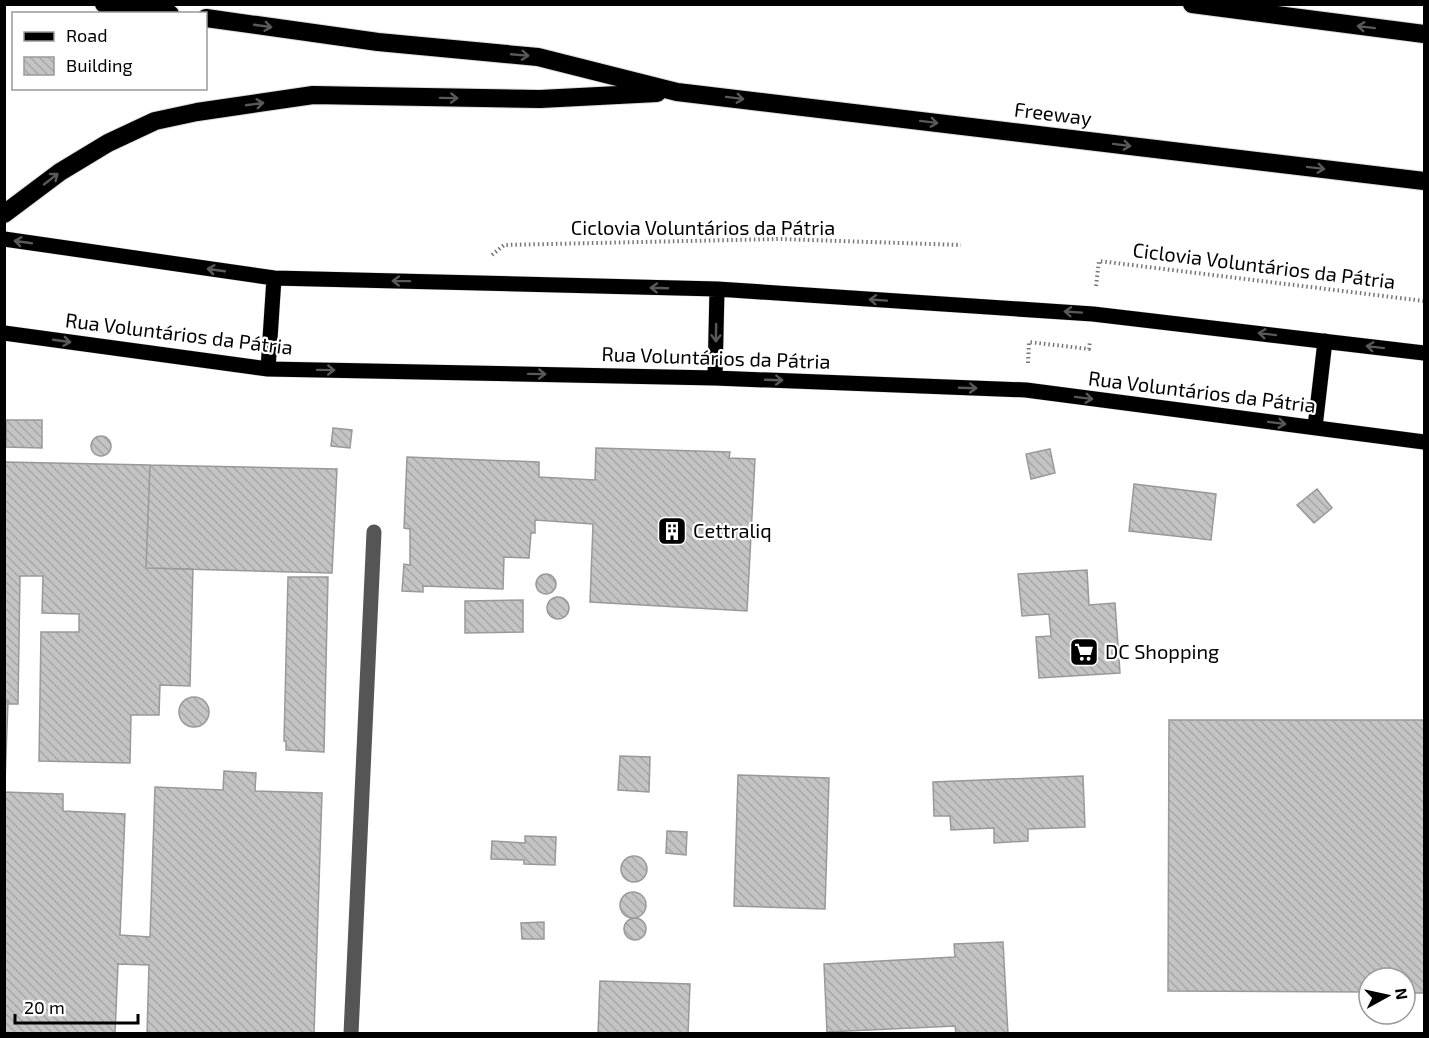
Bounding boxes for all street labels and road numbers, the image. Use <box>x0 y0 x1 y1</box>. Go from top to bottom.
street label: Freeway <box>1013 96 1094 130</box>
street label: Ciclovia Voluntários da Pátria <box>571 215 835 239</box>
street label: Ciclovia Voluntários da Pátria <box>1131 237 1397 293</box>
street label: Rua Voluntários da Pátria <box>64 307 294 359</box>
street label: Rua Voluntários da Pátria <box>601 341 831 373</box>
street label: Rua Voluntários da Pátria <box>1087 365 1317 417</box>

